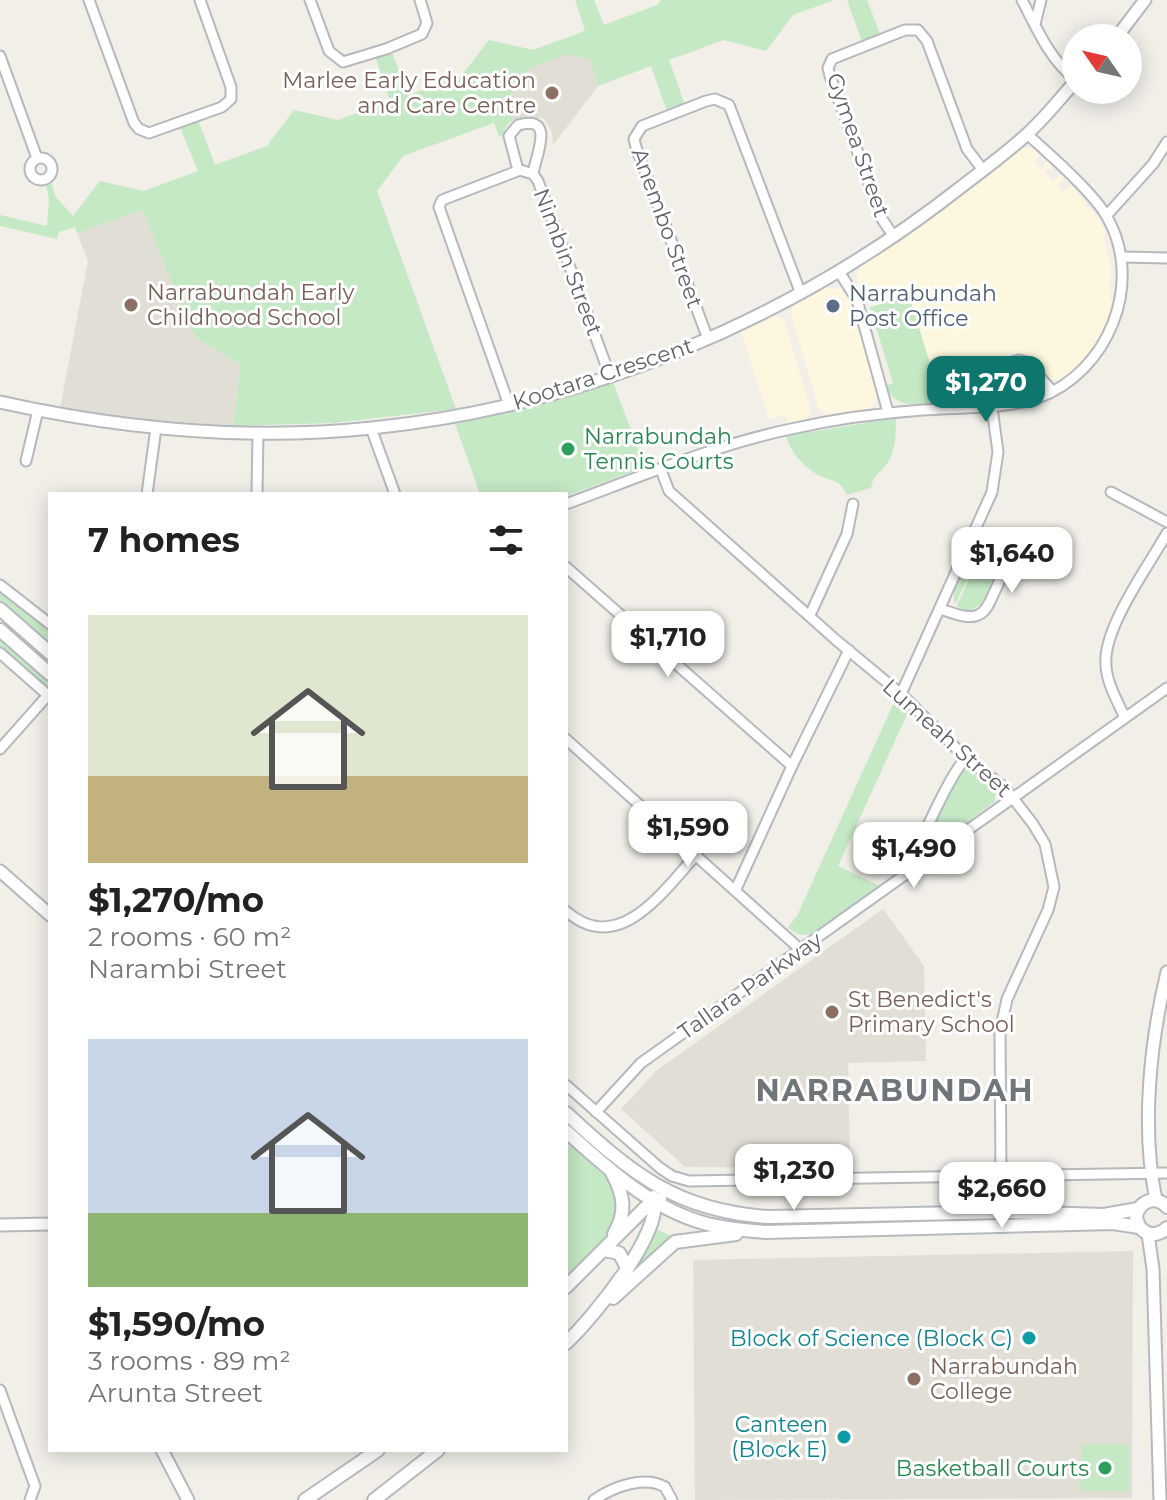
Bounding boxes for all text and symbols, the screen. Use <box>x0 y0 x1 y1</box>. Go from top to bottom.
north arrow <box>1062 24 1142 104</box>
map controls <box>1062 24 1142 104</box>
place label: Marlee Early Education and Care Centre <box>282 67 536 119</box>
street label: Gymea Street <box>821 69 895 221</box>
marker: Marlee Early Education and Care Centre <box>543 84 561 102</box>
street label: Anembo Street <box>626 144 708 312</box>
street label: Nimbin Street <box>528 185 608 339</box>
place label: Narrabundah Early Childhood School <box>147 279 355 331</box>
place label: Narrabundah Post Office <box>849 280 997 332</box>
marker: Narrabundah Early Childhood School <box>122 296 140 314</box>
marker: Narrabundah Post Office <box>824 297 842 315</box>
street label: Kootara Crescent <box>509 332 697 416</box>
pin: $1,270 <box>921 356 1051 424</box>
text: $1,270 <box>945 366 1027 398</box>
place label: Narrabundah Tennis Courts <box>584 423 734 475</box>
marker: Narrabundah Tennis Courts <box>559 440 577 458</box>
icon: filters <box>484 518 528 562</box>
text: 7 homes <box>88 519 240 561</box>
pin: $1,640 <box>947 527 1077 595</box>
text: $1,640 <box>969 537 1055 569</box>
pin: $1,710 <box>603 611 733 679</box>
text: $1,710 <box>629 621 707 653</box>
icon: home <box>236 667 380 811</box>
street label: Lumeah Street <box>877 673 1017 803</box>
pin: $1,590 <box>623 801 753 869</box>
text: $1,590 <box>646 811 730 843</box>
pin: $1,490 <box>849 822 979 890</box>
text: $1,490 <box>871 832 957 864</box>
text: $1,270/mo <box>88 879 264 921</box>
text: 2 rooms · 60 m² <box>88 921 291 953</box>
street label: Tallara Parkway <box>673 926 827 1046</box>
text: Narambi Street <box>88 953 287 985</box>
place label: St Benedict's Primary School <box>848 986 1015 1038</box>
marker: St Benedict's Primary School <box>823 1003 841 1021</box>
district label: NARRABUNDAH <box>756 1072 1034 1109</box>
icon: home <box>236 1091 380 1235</box>
pin: $1,230 <box>729 1144 859 1212</box>
text: $1,230 <box>753 1154 835 1186</box>
pin: $2,660 <box>937 1162 1067 1230</box>
text: $2,660 <box>957 1172 1047 1204</box>
text: $1,590/mo <box>88 1303 265 1345</box>
place label: Block of Science (Block C) <box>730 1325 1013 1352</box>
marker: Block of Science (Block C) <box>1020 1329 1038 1347</box>
text: 3 rooms · 89 m² <box>88 1345 291 1377</box>
place label: Narrabundah College <box>930 1353 1078 1405</box>
marker: Narrabundah College <box>905 1370 923 1388</box>
text: Arunta Street <box>88 1377 263 1409</box>
place label: Canteen (Block E) <box>731 1411 828 1463</box>
marker: Canteen (Block E) <box>835 1428 853 1446</box>
place label: Basketball Courts <box>896 1455 1089 1482</box>
marker: Basketball Courts <box>1096 1459 1114 1477</box>

